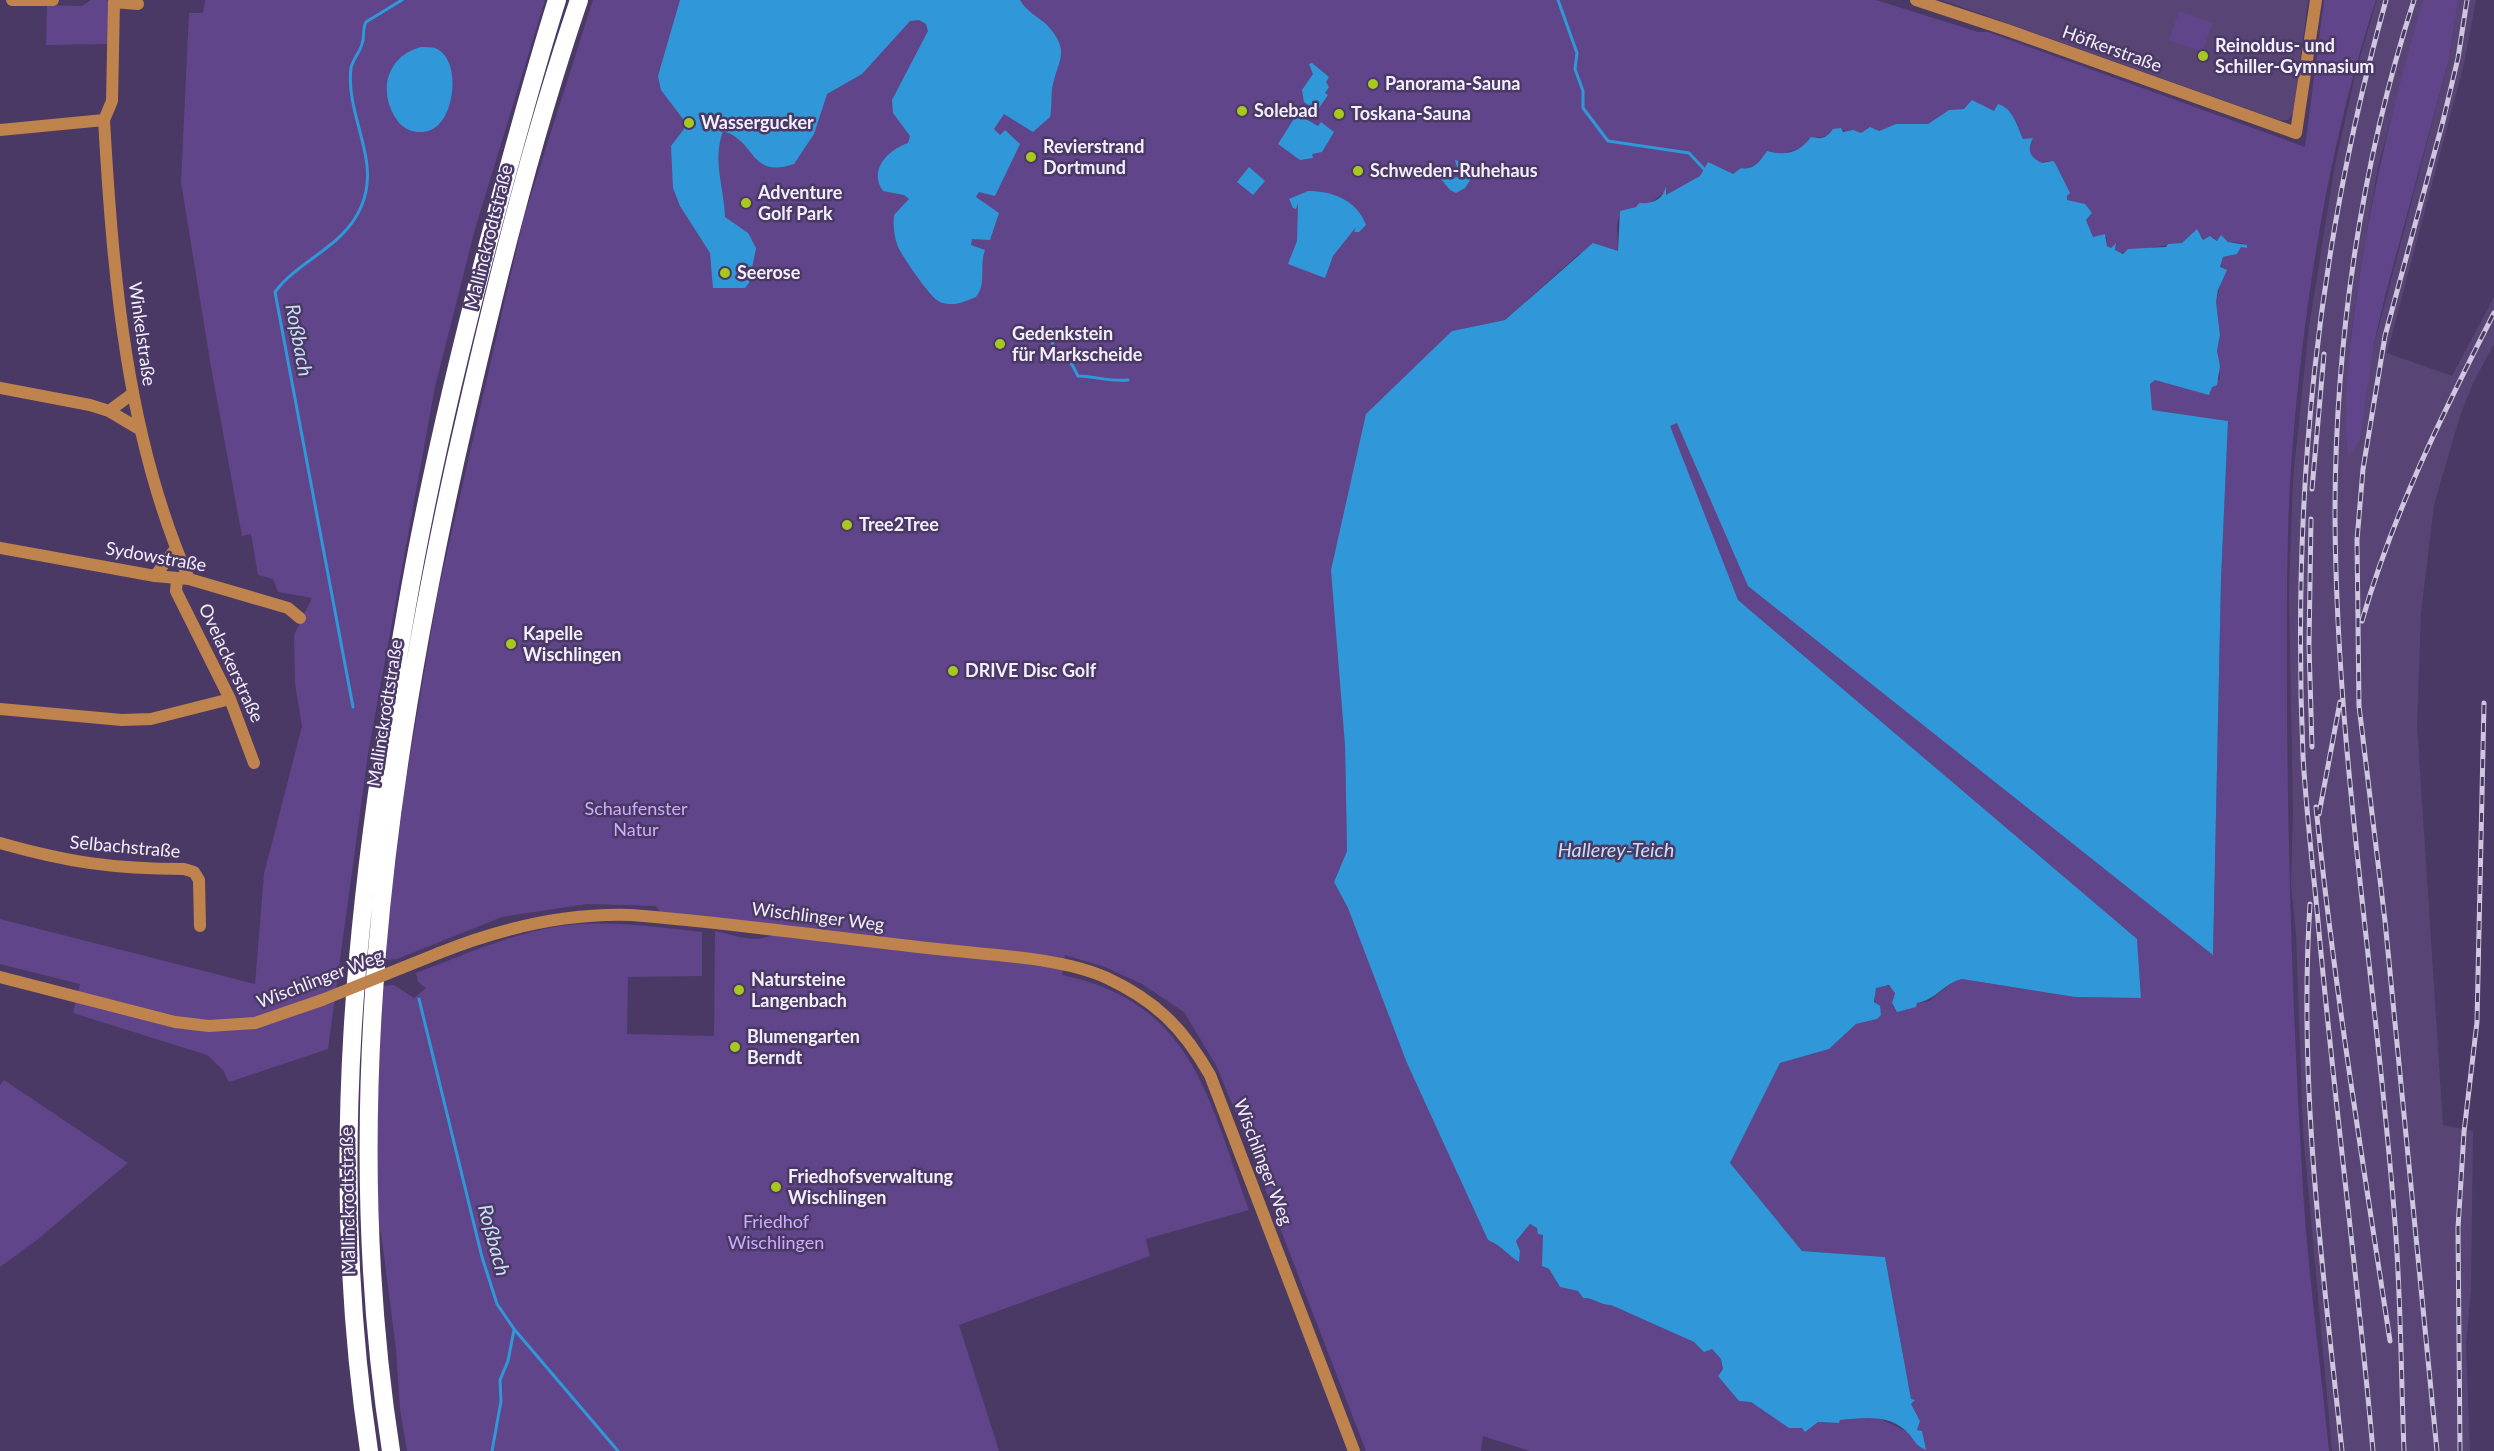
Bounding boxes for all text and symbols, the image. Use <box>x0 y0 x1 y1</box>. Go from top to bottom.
street label: Höfkerstraße <box>2060 20 2165 76</box>
place label: Reinoldus- und Schiller-Gymnasium <box>2215 34 2374 77</box>
marker: Reinoldus- und Schiller-Gymnasium <box>2196 49 2210 63</box>
place label: Panorama-Sauna <box>1385 72 1520 94</box>
marker: Panorama-Sauna <box>1366 77 1380 91</box>
place label: Solebad <box>1254 99 1318 121</box>
place label: Toskana-Sauna <box>1351 102 1471 124</box>
marker: Solebad <box>1235 104 1249 118</box>
marker: Toskana-Sauna <box>1332 107 1346 121</box>
place label: Wassergucker <box>701 111 814 133</box>
marker: Wassergucker <box>682 116 696 130</box>
place label: Revierstrand Dortmund <box>1043 135 1144 178</box>
marker: Revierstrand Dortmund <box>1024 150 1038 164</box>
place label: Schweden-Ruhehaus <box>1370 159 1538 181</box>
street label: Mallinckrodtstraße <box>459 162 517 311</box>
marker: Schweden-Ruhehaus <box>1351 164 1365 178</box>
place label: Adventure Golf Park <box>757 181 843 224</box>
marker: Adventure Golf Park <box>739 196 753 210</box>
place label: Seerose <box>737 261 801 283</box>
marker: Seerose <box>718 266 732 280</box>
street label: Winkelstraße <box>125 280 161 387</box>
water label: Roßbach <box>281 302 319 378</box>
place label: Gedenkstein für Markscheide <box>1012 322 1143 365</box>
marker: Gedenkstein für Markscheide <box>993 337 1007 351</box>
place label: Tree2Tree <box>859 513 939 535</box>
marker: Tree2Tree <box>840 518 854 532</box>
street label: Sydowstraße <box>104 536 208 576</box>
street label: Ovelackerstraße <box>195 600 269 726</box>
place label: Kapelle Wischlingen <box>523 622 621 665</box>
marker: Kapelle Wischlingen <box>504 637 518 651</box>
street label: Mallinckrodtstraße <box>362 638 406 788</box>
place label: DRIVE Disc Golf <box>965 659 1097 681</box>
marker: DRIVE Disc Golf <box>946 664 960 678</box>
park label: Schaufenster Natur <box>584 797 688 840</box>
street label: Selbachstraße <box>69 830 181 862</box>
water label: Hallerey-Teich <box>1558 837 1674 861</box>
street label: Wischlinger Weg <box>750 897 886 935</box>
street label: Wischlinger Weg <box>253 944 386 1012</box>
place label: Natursteine Langenbach <box>751 968 847 1011</box>
marker: Natursteine Langenbach <box>732 983 746 997</box>
place label: Blumengarten Berndt <box>747 1025 860 1068</box>
marker: Blumengarten Berndt <box>728 1040 742 1054</box>
street label: Wischlinger Weg <box>1230 1095 1298 1228</box>
street label: Mallinckrodtstraße <box>335 1127 359 1275</box>
place label: Friedhofsverwaltung Wischlingen <box>788 1165 954 1208</box>
marker: Friedhofsverwaltung Wischlingen <box>769 1180 783 1194</box>
water label: Roßbach <box>474 1201 516 1278</box>
park label: Friedhof Wischlingen <box>728 1210 824 1253</box>

